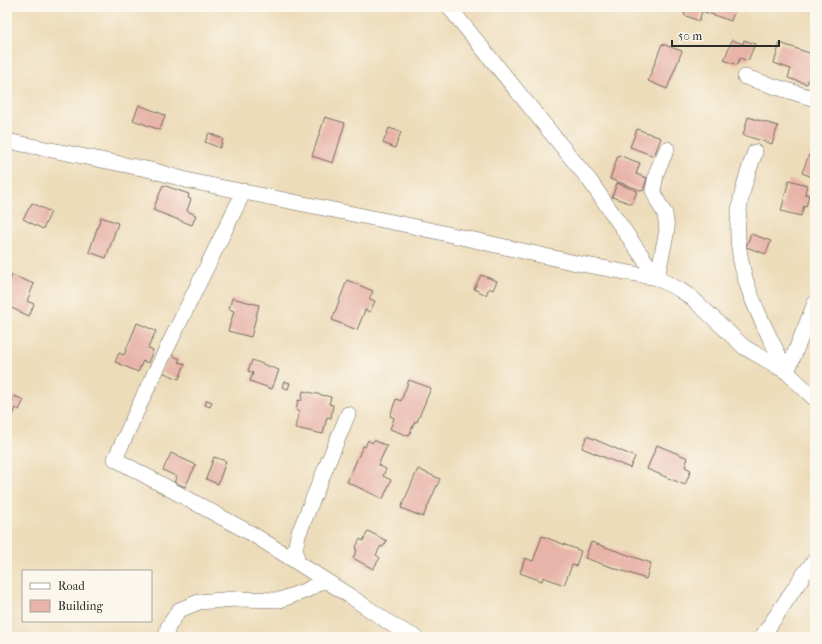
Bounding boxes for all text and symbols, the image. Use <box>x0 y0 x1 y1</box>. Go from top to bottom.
scale bar <box>672 22 779 48</box>
text: 50 m <box>678 29 702 43</box>
legend <box>22 570 152 622</box>
text: Road <box>58 579 85 593</box>
text: Building <box>58 599 103 613</box>

